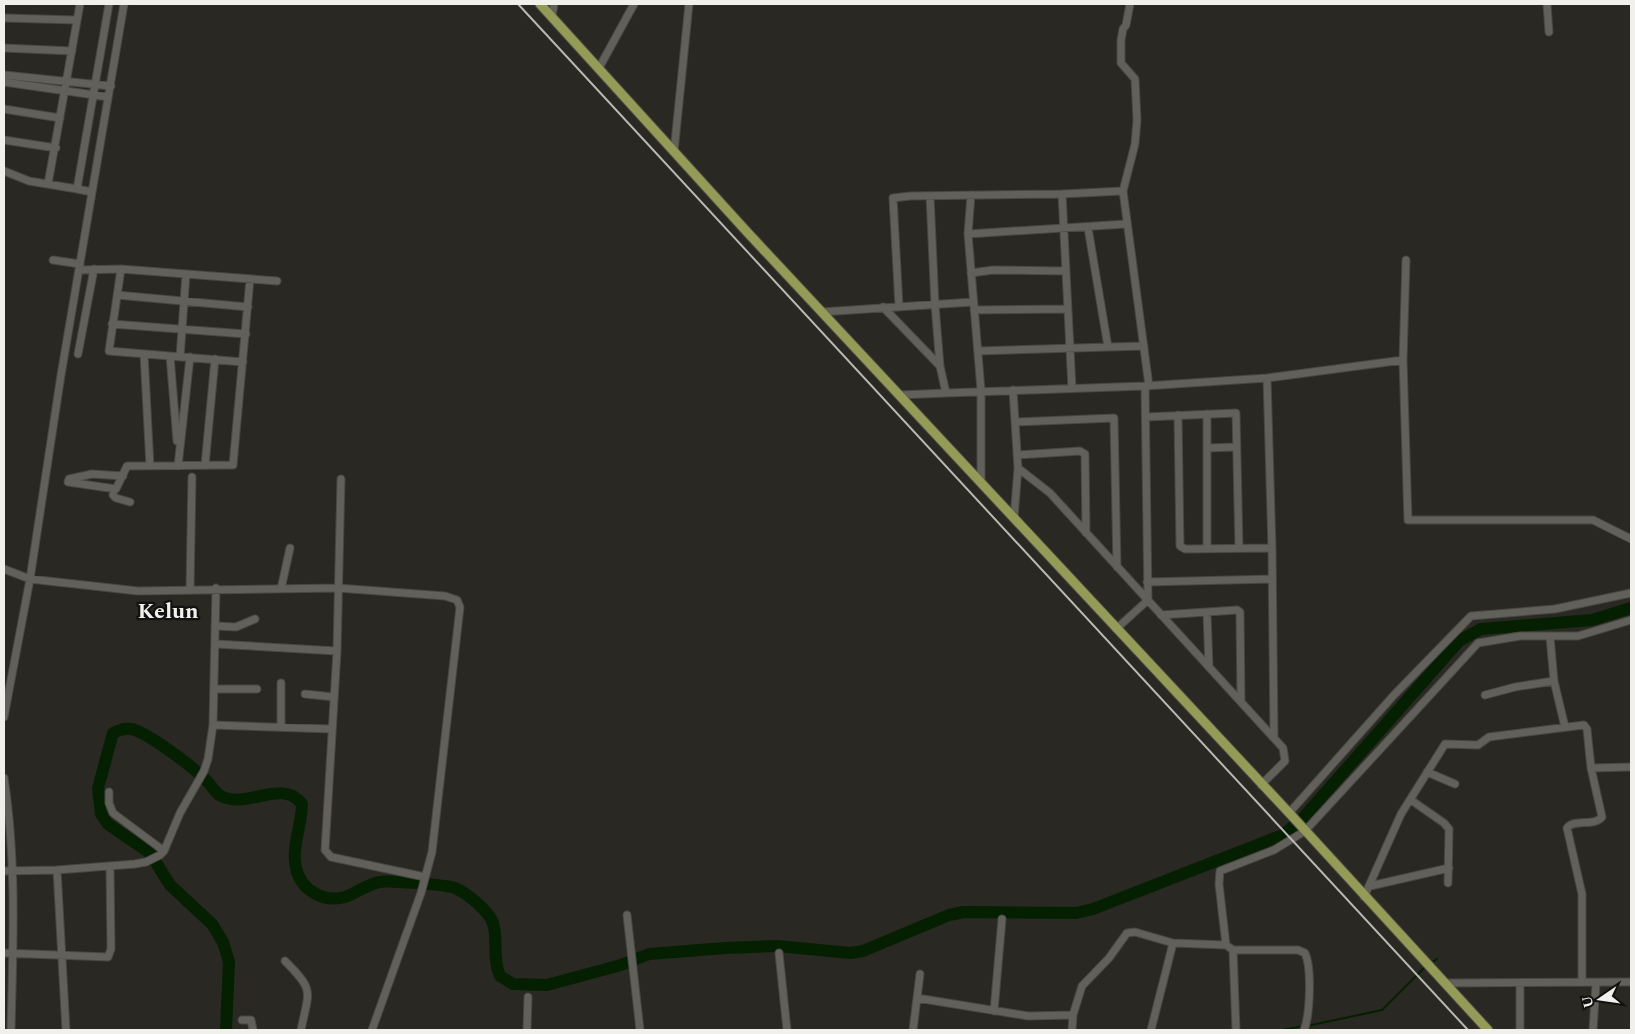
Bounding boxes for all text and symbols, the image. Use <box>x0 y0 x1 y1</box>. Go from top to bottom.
district label: Kelun <box>137 595 199 628</box>
north arrow <box>1575 974 1625 1024</box>
text: U <box>1576 993 1599 1010</box>

